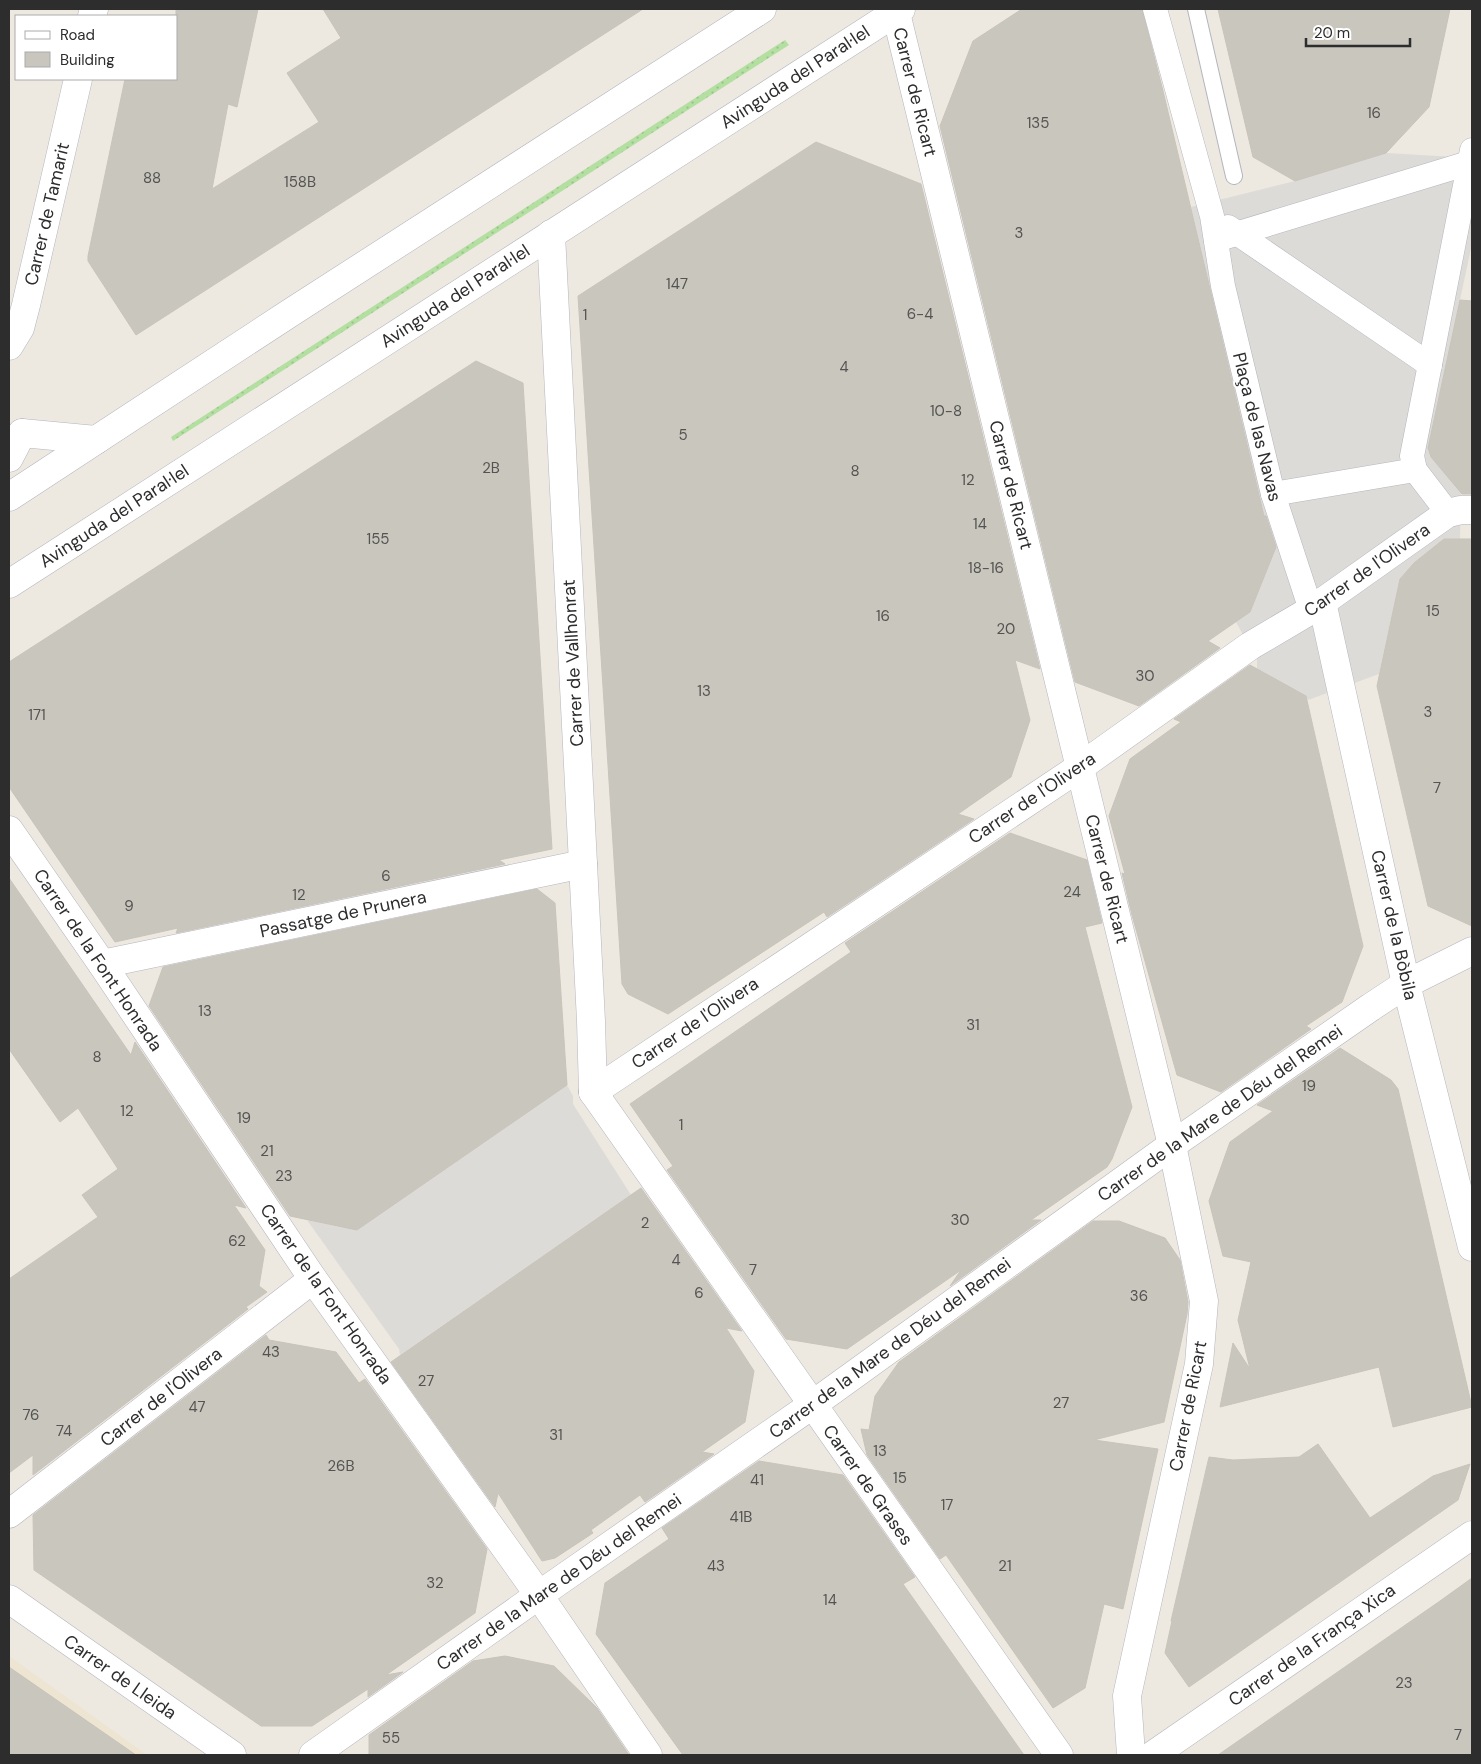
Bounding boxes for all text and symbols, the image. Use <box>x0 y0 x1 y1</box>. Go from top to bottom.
legend <box>15 15 178 80</box>
scale bar <box>1306 15 1410 47</box>
street label: Avinguda del Paral·lel <box>716 20 874 134</box>
text: 20 m <box>1314 23 1350 43</box>
text: Road <box>60 25 95 45</box>
street label: Carrer de Ricart <box>887 25 943 159</box>
text: Building <box>60 50 115 70</box>
house number: 16 <box>1367 103 1381 123</box>
house number: 135 <box>1027 113 1049 133</box>
street label: Carrer de Tamarit <box>19 140 75 288</box>
house number: 88 <box>143 168 161 188</box>
house number: 158B <box>284 172 316 192</box>
house number: 3 <box>1015 223 1023 243</box>
street label: Avinguda del Paral·lel <box>376 239 534 353</box>
house number: 147 <box>666 274 688 294</box>
house number: 6-4 <box>907 304 933 324</box>
house number: 1 <box>583 305 587 325</box>
street label: Plaça de las Navas <box>1227 350 1287 504</box>
house number: 4 <box>839 357 849 377</box>
house number: 10-8 <box>930 401 962 421</box>
street label: Carrer de Ricart <box>983 418 1039 552</box>
house number: 5 <box>678 425 688 445</box>
house number: 2B <box>482 458 500 478</box>
street label: Avinguda del Paral·lel <box>35 459 193 573</box>
house number: 8 <box>850 461 860 481</box>
house number: 12 <box>961 470 975 490</box>
house number: 14 <box>973 514 987 534</box>
street label: Carrer de l'Olivera <box>1299 518 1435 622</box>
house number: 155 <box>367 529 389 549</box>
house number: 18-16 <box>968 558 1004 578</box>
street label: Carrer de Vallhonrat <box>557 579 589 747</box>
house number: 15 <box>1426 601 1440 621</box>
house number: 16 <box>876 606 890 626</box>
house number: 20 <box>997 619 1015 639</box>
house number: 30 <box>1135 666 1155 686</box>
house number: 13 <box>697 681 711 701</box>
house number: 3 <box>1424 702 1432 722</box>
house number: 171 <box>28 705 46 725</box>
street label: Carrer de l'Olivera <box>964 747 1100 849</box>
house number: 7 <box>1433 778 1441 798</box>
street label: Carrer de Ricart <box>1079 812 1135 946</box>
street label: Carrer de la Bòbila <box>1365 848 1423 1002</box>
street label: Carrer de la Font Honrada <box>28 864 168 1056</box>
house number: 6 <box>381 866 391 886</box>
house number: 24 <box>1063 882 1081 902</box>
street label: Passatge de Prunera <box>257 885 429 943</box>
house number: 12 <box>292 885 306 905</box>
house number: 9 <box>124 896 134 916</box>
street label: Carrer de l'Olivera <box>627 972 763 1074</box>
house number: 13 <box>198 1001 212 1021</box>
house number: 31 <box>966 1015 980 1035</box>
street label: Carrer de la Mare de Déu del Remei <box>1093 1019 1347 1207</box>
house number: 8 <box>92 1047 102 1067</box>
house number: 19 <box>1302 1076 1316 1096</box>
house number: 12 <box>120 1101 134 1121</box>
house number: 19 <box>237 1108 251 1128</box>
house number: 1 <box>679 1115 683 1135</box>
house number: 21 <box>260 1141 274 1161</box>
house number: 23 <box>275 1166 293 1186</box>
street label: Carrer de la Font Honrada <box>254 1199 398 1389</box>
house number: 30 <box>950 1210 970 1230</box>
house number: 2 <box>641 1213 649 1233</box>
house number: 62 <box>228 1231 246 1251</box>
house number: 4 <box>671 1250 681 1270</box>
street label: Carrer de la Mare de Déu del Remei <box>764 1252 1016 1444</box>
house number: 7 <box>749 1260 757 1280</box>
house number: 6 <box>694 1283 704 1303</box>
house number: 36 <box>1130 1286 1148 1306</box>
street label: Carrer de Ricart <box>1164 1339 1212 1473</box>
street label: Carrer de l'Olivera <box>95 1342 227 1452</box>
house number: 43 <box>262 1342 280 1362</box>
house number: 27 <box>418 1371 434 1391</box>
house number: 27 <box>1053 1393 1069 1413</box>
house number: 47 <box>188 1397 206 1417</box>
house number: 76 <box>22 1405 40 1425</box>
street label: Carrer de Grases <box>817 1420 919 1550</box>
house number: 74 <box>56 1421 72 1441</box>
house number: 31 <box>549 1425 563 1445</box>
house number: 13 <box>873 1441 887 1461</box>
house number: 26B <box>327 1456 355 1476</box>
house number: 15 <box>893 1468 907 1488</box>
house number: 41 <box>750 1470 764 1490</box>
street label: Carrer de la Mare de Déu del Remei <box>432 1488 686 1676</box>
house number: 17 <box>941 1495 953 1515</box>
house number: 41B <box>730 1507 752 1527</box>
house number: 43 <box>707 1556 725 1576</box>
house number: 21 <box>998 1556 1012 1576</box>
house number: 32 <box>426 1573 444 1593</box>
street label: Carrer de la França Xica <box>1224 1578 1400 1712</box>
house number: 14 <box>823 1590 837 1610</box>
street label: Carrer de Lleida <box>59 1629 181 1725</box>
house number: 23 <box>1395 1673 1413 1693</box>
house number: 7 <box>1454 1725 1462 1745</box>
house number: 55 <box>382 1728 400 1748</box>

